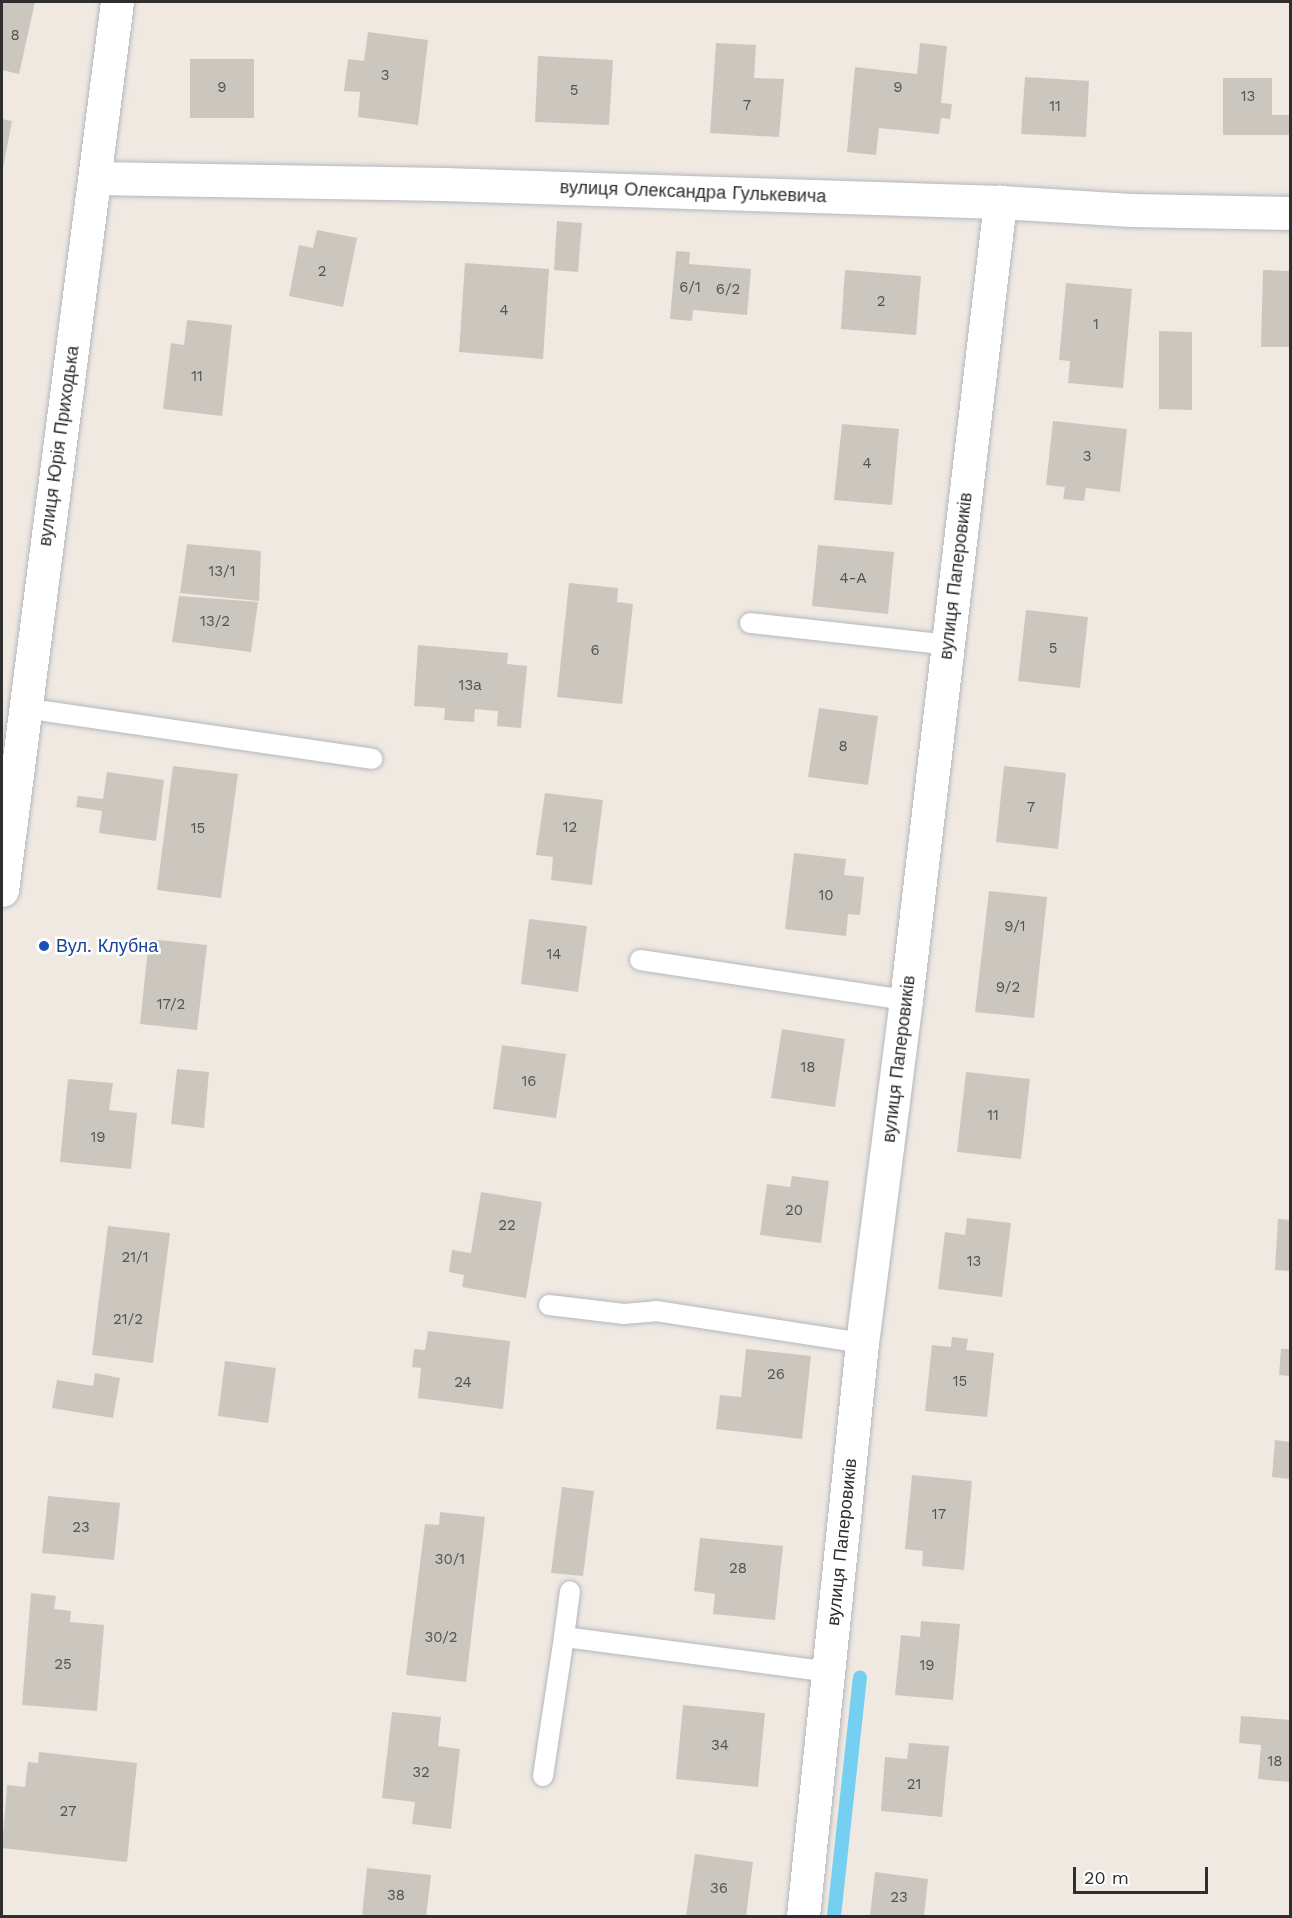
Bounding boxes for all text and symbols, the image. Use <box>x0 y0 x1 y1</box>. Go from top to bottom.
house number: 8 <box>10 27 20 45</box>
house number: 3 <box>381 67 389 85</box>
house number: 9 <box>217 79 227 97</box>
house number: 9 <box>893 79 903 97</box>
house number: 5 <box>570 82 578 100</box>
house number: 13 <box>1241 88 1255 106</box>
house number: 7 <box>743 97 751 115</box>
house number: 11 <box>1049 98 1061 116</box>
street label: вулиця Олександра Гулькевича <box>559 177 827 207</box>
house number: 2 <box>318 263 326 281</box>
house number: 6/1 <box>679 279 701 297</box>
house number: 6/2 <box>716 281 740 299</box>
house number: 2 <box>877 293 885 311</box>
house number: 4 <box>499 302 509 320</box>
house number: 1 <box>1093 316 1099 334</box>
street label: вулиця Юрія Приходька <box>34 344 84 548</box>
house number: 11 <box>191 368 203 386</box>
house number: 3 <box>1083 448 1091 466</box>
house number: 4 <box>862 455 872 473</box>
street label: вулиця Паперовиків <box>935 491 977 661</box>
house number: 13/1 <box>209 563 235 581</box>
house number: 4-А <box>840 570 866 588</box>
house number: 13/2 <box>200 613 230 631</box>
house number: 5 <box>1049 640 1057 658</box>
house number: 6 <box>590 642 600 660</box>
house number: 13а <box>459 677 481 695</box>
house number: 8 <box>838 738 848 756</box>
house number: 7 <box>1027 799 1035 817</box>
house number: 12 <box>563 819 577 837</box>
house number: 15 <box>191 820 205 838</box>
house number: 10 <box>818 887 834 905</box>
house number: 9/1 <box>1004 918 1026 936</box>
place label: Вул. Клубна <box>56 935 158 957</box>
marker: Вул. Клубна <box>37 939 51 953</box>
house number: 14 <box>546 946 562 964</box>
street label: вулиця Паперовиків <box>878 974 920 1144</box>
house number: 9/2 <box>996 979 1020 997</box>
house number: 17/2 <box>157 996 185 1014</box>
house number: 18 <box>800 1059 816 1077</box>
house number: 16 <box>522 1073 536 1091</box>
house number: 11 <box>987 1107 999 1125</box>
house number: 19 <box>90 1129 106 1147</box>
house number: 20 <box>785 1202 803 1220</box>
house number: 22 <box>498 1217 516 1235</box>
house number: 21/1 <box>122 1249 148 1267</box>
house number: 13 <box>967 1253 981 1271</box>
house number: 21/2 <box>113 1311 143 1329</box>
house number: 26 <box>767 1366 785 1384</box>
house number: 15 <box>953 1373 967 1391</box>
house number: 24 <box>454 1374 472 1392</box>
street label: вулиця Паперовиків <box>822 1457 862 1627</box>
house number: 17 <box>932 1506 946 1524</box>
house number: 23 <box>72 1519 90 1537</box>
house number: 30/1 <box>435 1551 465 1569</box>
house number: 28 <box>729 1560 747 1578</box>
house number: 30/2 <box>424 1629 458 1647</box>
house number: 25 <box>54 1656 72 1674</box>
house number: 19 <box>919 1657 935 1675</box>
house number: 34 <box>711 1737 729 1755</box>
house number: 18 <box>1267 1753 1283 1771</box>
house number: 32 <box>412 1764 430 1782</box>
house number: 21 <box>907 1776 921 1794</box>
house number: 27 <box>60 1803 76 1821</box>
scale bar <box>1076 1855 1211 1893</box>
text: 20 m <box>1084 1867 1129 1888</box>
house number: 36 <box>710 1880 728 1898</box>
house number: 38 <box>387 1887 405 1905</box>
house number: 23 <box>890 1889 908 1907</box>

